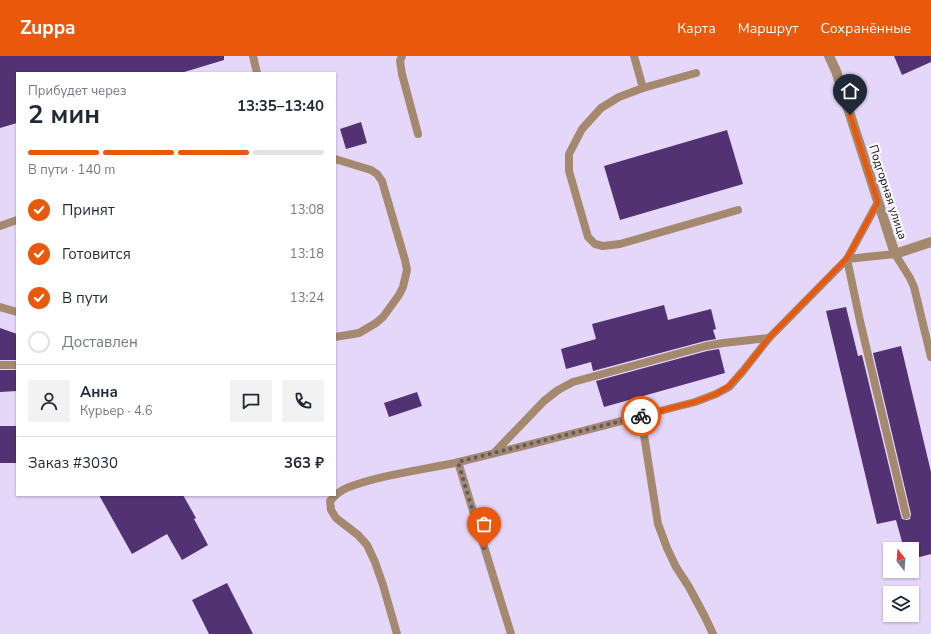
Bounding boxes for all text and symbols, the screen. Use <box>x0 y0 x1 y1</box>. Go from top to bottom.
text: Zuppa <box>20 15 76 41</box>
text: Карта <box>677 19 716 38</box>
text: Маршрут <box>738 19 799 38</box>
text: Сохранённые <box>821 19 911 38</box>
pin <box>833 74 867 115</box>
icon: home <box>839 80 861 102</box>
text: Прибудет через <box>28 82 126 100</box>
text: 13:35–13:40 <box>237 96 324 116</box>
text: 2 мин <box>28 97 100 132</box>
street label: Подгорная улица <box>865 143 911 241</box>
text: В пути · 140 m <box>28 161 115 179</box>
icon: check <box>28 199 50 221</box>
text: Принят <box>62 200 115 220</box>
text: 13:08 <box>290 201 324 219</box>
icon: check <box>28 243 50 265</box>
text: Готовится <box>62 244 131 264</box>
text: 13:18 <box>290 245 324 263</box>
icon: check <box>28 287 50 309</box>
text: В пути <box>62 288 108 308</box>
text: 13:24 <box>290 289 324 307</box>
text: Доставлен <box>62 332 138 352</box>
button: person <box>28 380 70 422</box>
button: chat <box>230 380 272 422</box>
button: phone <box>282 380 324 422</box>
text: Анна <box>80 382 118 402</box>
courier <box>621 396 661 436</box>
text: Курьер · 4.6 <box>80 402 153 420</box>
icon: bike <box>630 405 652 427</box>
text: Заказ #3030 <box>28 453 118 473</box>
text: 363 ₽ <box>284 453 324 473</box>
pin <box>467 507 501 548</box>
icon: bag <box>473 513 495 535</box>
north arrow <box>883 542 919 578</box>
map controls <box>883 542 919 622</box>
button: layers <box>883 586 919 622</box>

